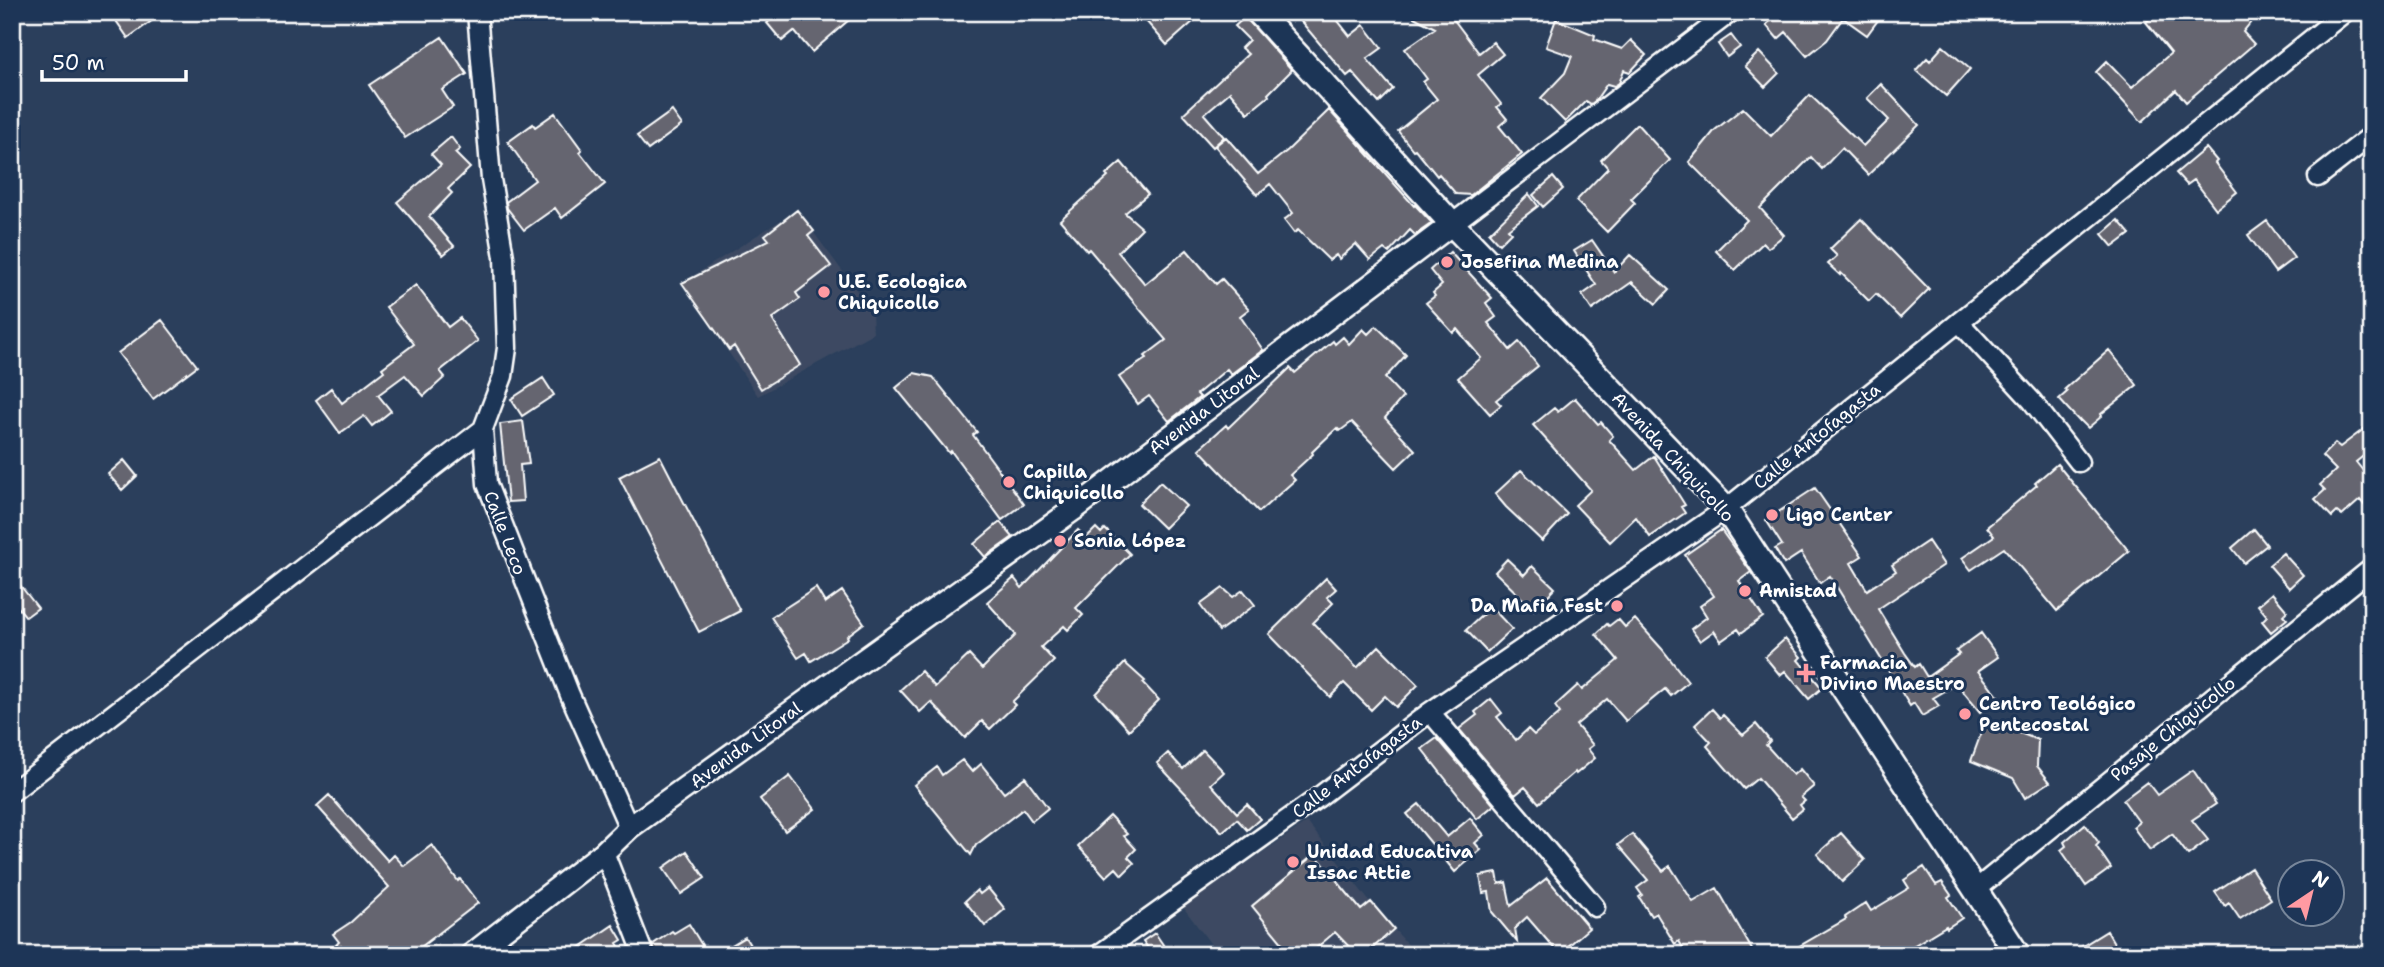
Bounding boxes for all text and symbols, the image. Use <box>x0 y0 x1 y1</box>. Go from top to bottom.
scale bar <box>42 38 186 82</box>
text: 50 m <box>52 49 105 77</box>
place label: Josefina Medina <box>1461 250 1619 274</box>
marker: Josefina Medina <box>1439 254 1455 270</box>
place label: U.E. Ecologica Chiquicollo <box>838 270 968 315</box>
marker: U.E. Ecologica Chiquicollo <box>816 284 832 300</box>
street label: Avenida Litoral <box>1144 361 1265 461</box>
street label: Calle Antofagasta <box>1749 377 1885 495</box>
street label: Avenida Chiquicollo <box>1606 387 1740 527</box>
place label: Capilla Chiquicollo <box>1023 460 1124 505</box>
marker: Capilla Chiquicollo <box>1001 474 1017 490</box>
street label: Calle Leco <box>478 488 532 578</box>
place label: Ligo Center <box>1786 503 1893 527</box>
marker: Ligo Center <box>1764 507 1780 523</box>
place label: Sonia López <box>1074 529 1186 553</box>
marker: Sonia López <box>1052 533 1068 549</box>
place label: Amistad <box>1759 579 1837 603</box>
marker: Amistad <box>1737 583 1753 599</box>
place label: Da Mafia Fest <box>1471 594 1603 618</box>
marker: Da Mafia Fest <box>1609 598 1625 614</box>
place label: Farmacia Divino Maestro <box>1820 651 1965 696</box>
marker: Farmacia Divino Maestro <box>1798 665 1814 681</box>
street label: Pasaje Chiquicollo <box>2105 671 2241 787</box>
place label: Centro Teológico Pentecostal <box>1979 692 2136 737</box>
street label: Avenida Litoral <box>685 696 807 794</box>
marker: Centro Teológico Pentecostal <box>1957 706 1973 722</box>
street label: Calle Antofagasta <box>1287 710 1427 824</box>
place label: Unidad Educativa Issac Attie <box>1307 840 1474 885</box>
marker: Unidad Educativa Issac Attie <box>1285 854 1301 870</box>
north arrow <box>2276 858 2346 928</box>
text: N <box>2307 865 2334 894</box>

